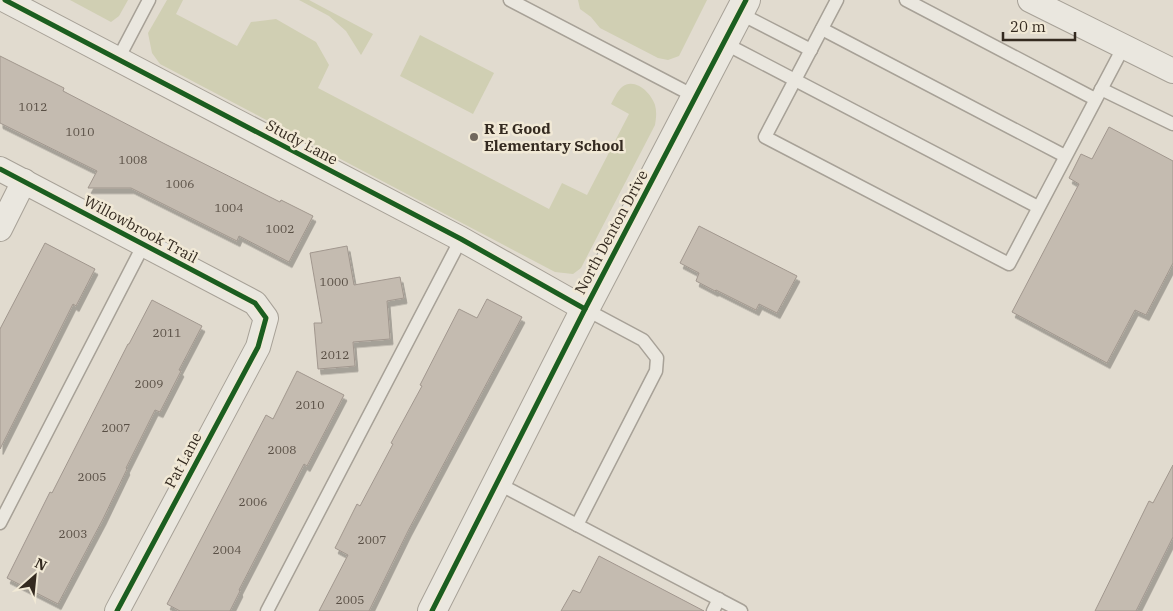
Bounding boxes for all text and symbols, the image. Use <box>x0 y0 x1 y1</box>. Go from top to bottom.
scale bar <box>1003 10 1076 42</box>
text: 20 m <box>1010 17 1046 36</box>
house number: 1012 <box>19 99 47 114</box>
street label: Study Lane <box>263 115 341 169</box>
place label: R E Good Elementary School <box>484 119 624 155</box>
house number: 1010 <box>66 124 94 139</box>
marker: R E Good Elementary School <box>468 131 480 143</box>
house number: 1008 <box>119 152 147 167</box>
street label: North Denton Drive <box>570 167 652 297</box>
house number: 1006 <box>166 176 194 191</box>
street label: Willowbrook Trail <box>81 191 201 267</box>
house number: 1004 <box>215 200 243 215</box>
house number: 1002 <box>266 221 294 236</box>
house number: 1000 <box>320 274 348 289</box>
house number: 2011 <box>153 325 181 340</box>
house number: 2012 <box>321 347 349 362</box>
house number: 2009 <box>135 376 163 391</box>
house number: 2010 <box>296 397 324 412</box>
house number: 2007 <box>102 420 130 435</box>
street label: Pat Lane <box>160 429 206 491</box>
house number: 2008 <box>268 442 296 457</box>
house number: 2005 <box>78 469 106 484</box>
house number: 2006 <box>239 494 267 509</box>
house number: 2003 <box>59 526 87 541</box>
house number: 2007 <box>358 532 386 547</box>
house number: 2004 <box>213 542 241 557</box>
north arrow <box>10 551 60 601</box>
text: N <box>32 554 50 575</box>
house number: 2005 <box>336 592 364 607</box>

